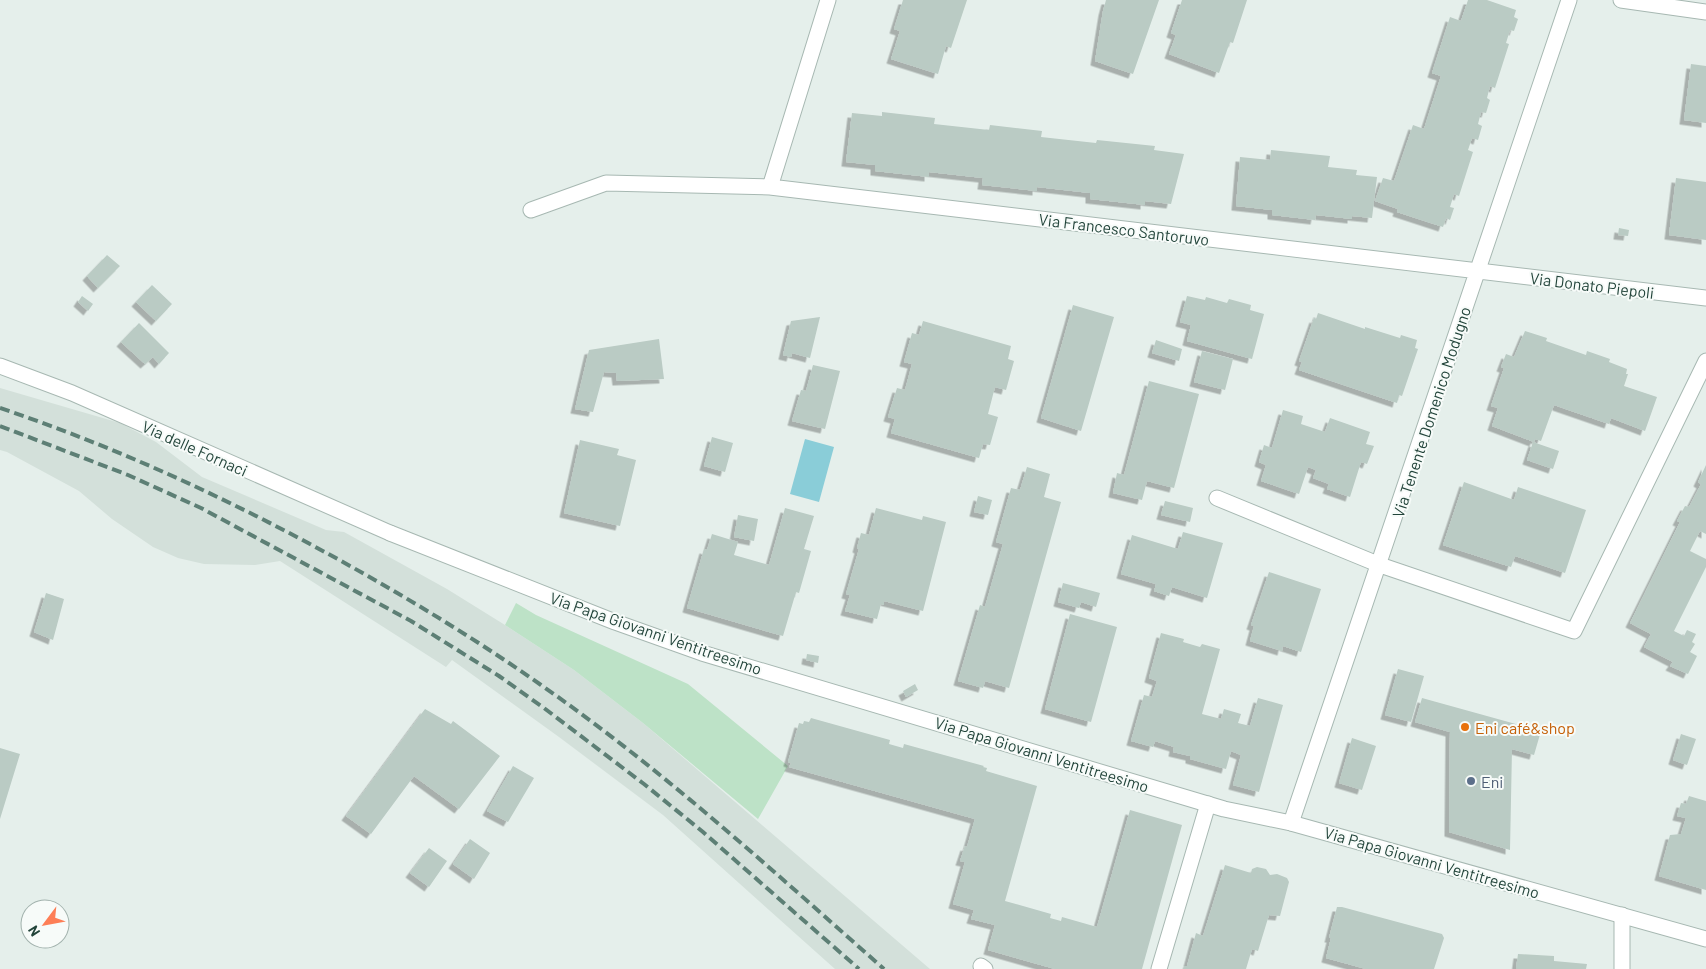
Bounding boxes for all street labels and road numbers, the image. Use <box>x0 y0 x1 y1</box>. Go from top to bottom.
street label: Via Francesco Santoruvo <box>1038 209 1210 249</box>
street label: Via Donato Piepoli <box>1529 268 1655 302</box>
street label: Via Tenente Domenico Modugno <box>1388 304 1474 520</box>
street label: Via delle Fornaci <box>139 416 251 480</box>
street label: Via Papa Giovanni Ventitreesimo <box>548 588 764 678</box>
street label: Via Papa Giovanni Ventitreesimo <box>933 712 1151 796</box>
street label: Via Papa Giovanni Ventitreesimo <box>1322 822 1542 902</box>

